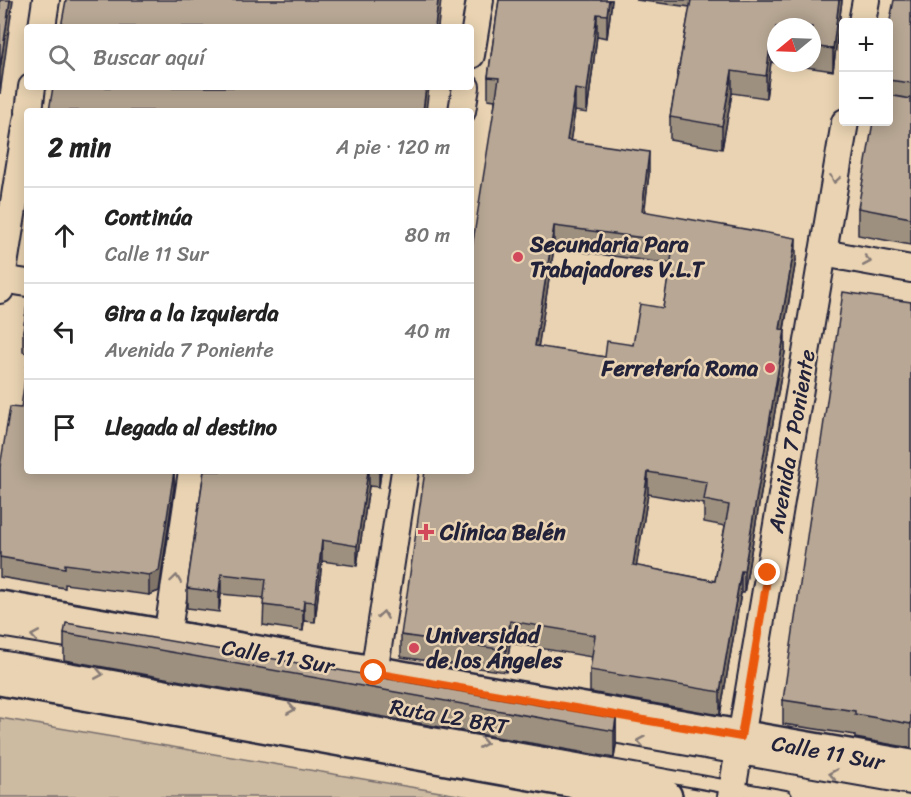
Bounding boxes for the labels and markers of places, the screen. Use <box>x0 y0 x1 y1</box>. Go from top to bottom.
place label: Secundaria Para Trabajadores V.L.T <box>529 225 706 289</box>
marker: Secundaria Para Trabajadores V.L.T <box>511 250 525 264</box>
place label: Ferretería Roma <box>601 349 759 388</box>
marker: Ferretería Roma <box>763 361 777 375</box>
place label: Clínica Belén <box>439 513 566 552</box>
marker: Clínica Belén <box>417 523 435 541</box>
place label: Universidad de los Ángeles <box>426 616 563 680</box>
marker: Universidad de los Ángeles <box>407 641 421 655</box>

